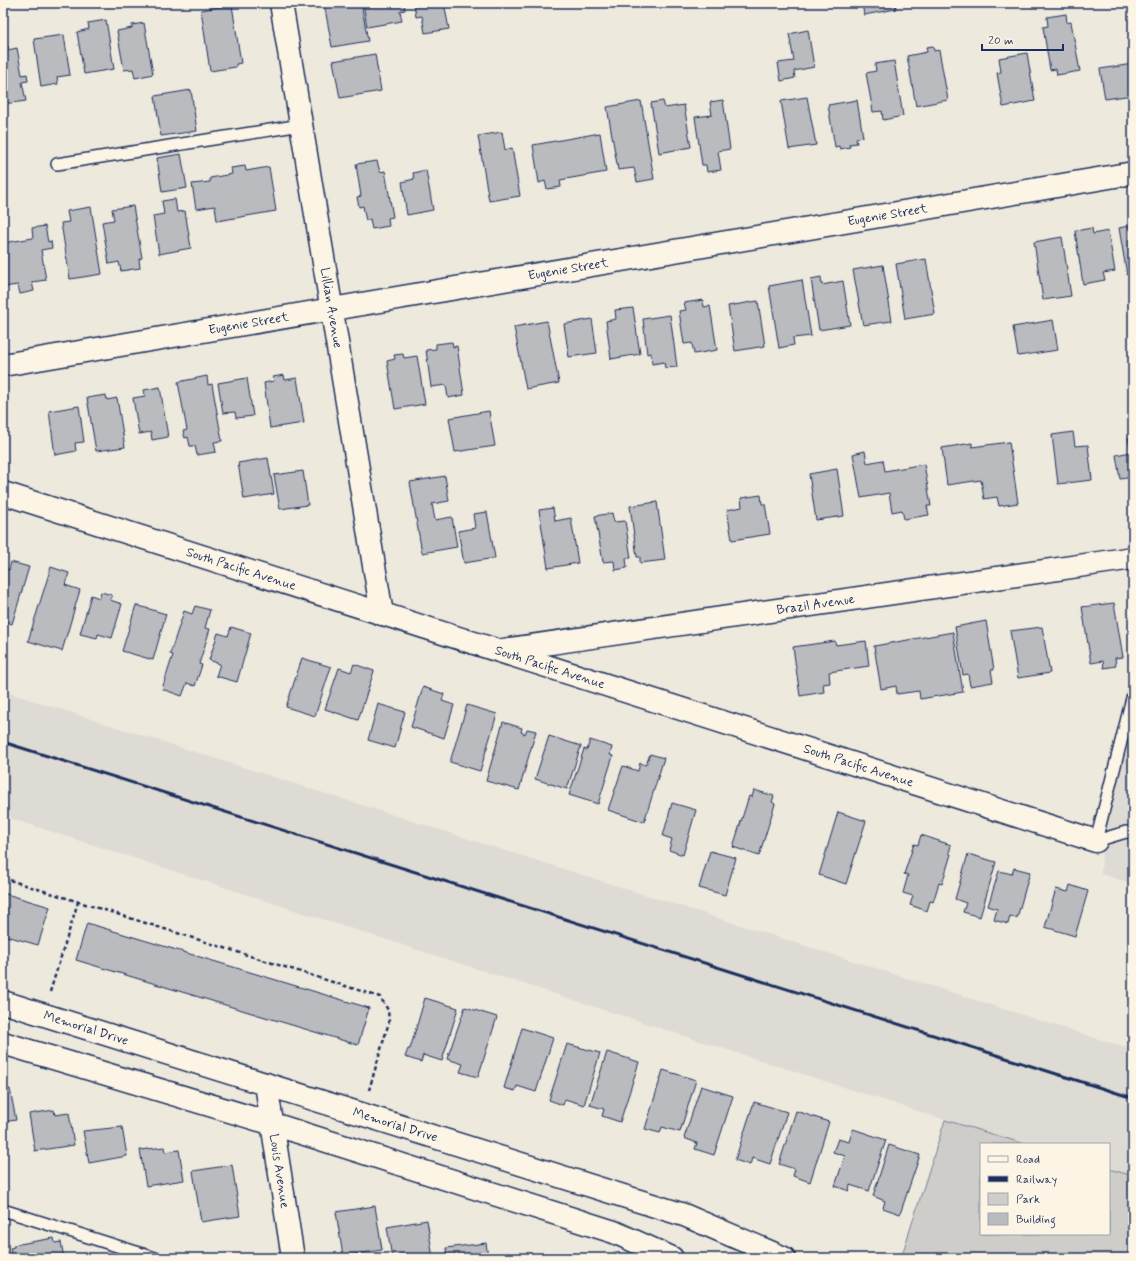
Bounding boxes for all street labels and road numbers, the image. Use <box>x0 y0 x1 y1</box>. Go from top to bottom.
street label: Eugenie Street <box>846 200 929 230</box>
street label: Eugenie Street <box>527 254 610 284</box>
street label: Lillian Avenue <box>316 266 346 350</box>
street label: Eugenie Street <box>207 308 290 338</box>
street label: South Pacific Avenue <box>184 543 298 594</box>
street label: Brazil Avenue <box>775 590 856 618</box>
street label: South Pacific Avenue <box>493 642 607 693</box>
street label: South Pacific Avenue <box>802 740 916 791</box>
street label: Memorial Drive <box>42 1007 131 1049</box>
street label: Memorial Drive <box>351 1103 440 1146</box>
street label: Louis Avenue <box>265 1132 294 1209</box>

